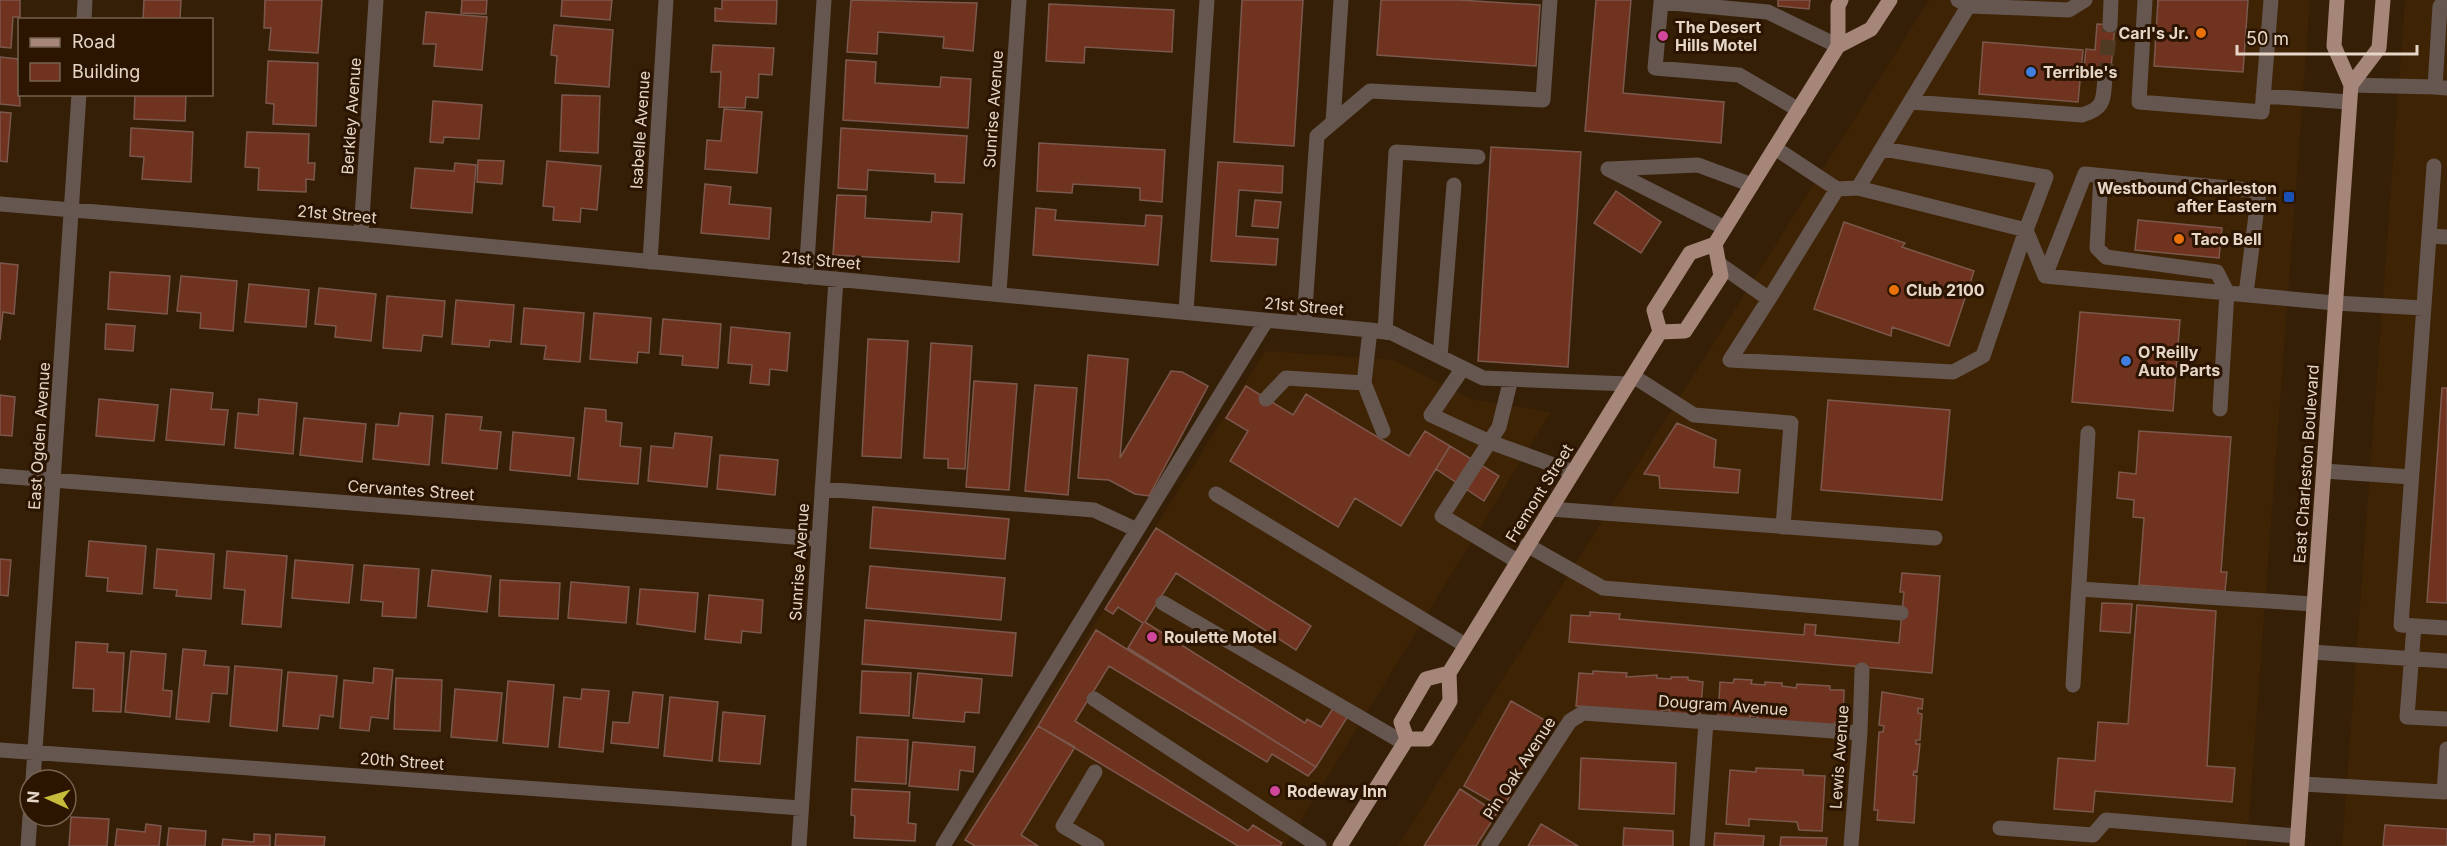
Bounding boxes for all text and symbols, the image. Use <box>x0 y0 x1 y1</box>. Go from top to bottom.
place label: The Desert Hills Motel <box>1675 17 1761 55</box>
legend <box>18 18 213 96</box>
scale bar <box>2237 18 2417 56</box>
place label: Carl's Jr. <box>2119 23 2189 43</box>
marker: Carl's Jr. <box>2194 26 2208 40</box>
text: 50 m <box>2246 28 2289 49</box>
marker: The Desert Hills Motel <box>1656 29 1670 43</box>
text: Road <box>72 31 115 52</box>
street label: Sunrise Avenue <box>979 50 1007 168</box>
street label: Berkley Avenue <box>337 57 365 175</box>
text: Building <box>72 61 140 82</box>
place label: Terrible's <box>2043 62 2117 82</box>
marker: Terrible's <box>2024 65 2038 79</box>
street label: Isabelle Avenue <box>626 70 654 190</box>
place label: Westbound Charleston after Eastern <box>2097 178 2277 216</box>
marker: Westbound Charleston after Eastern <box>2282 190 2296 204</box>
street label: 21st Street <box>296 201 378 227</box>
place label: Taco Bell <box>2191 229 2262 249</box>
marker: Taco Bell <box>2172 232 2186 246</box>
street label: 21st Street <box>780 247 862 273</box>
place label: Club 2100 <box>1906 280 1985 300</box>
marker: Club 2100 <box>1887 283 1901 297</box>
street label: 21st Street <box>1263 293 1345 319</box>
place label: O'Reilly Auto Parts <box>2138 342 2220 380</box>
marker: O'Reilly Auto Parts <box>2119 354 2133 368</box>
street label: East Ogden Avenue <box>24 361 54 511</box>
street label: East Charleston Boulevard <box>2289 364 2323 564</box>
street label: Fremont Street <box>1501 440 1577 546</box>
street label: Cervantes Street <box>347 476 475 504</box>
street label: Sunrise Avenue <box>785 503 813 621</box>
place label: Roulette Motel <box>1164 627 1277 647</box>
marker: Roulette Motel <box>1145 630 1159 644</box>
street label: Dougram Avenue <box>1657 690 1789 720</box>
street label: Lewis Avenue <box>1825 704 1853 810</box>
street label: Pin Oak Avenue <box>1478 713 1560 823</box>
street label: 20th Street <box>359 748 445 774</box>
north arrow <box>18 768 78 828</box>
place label: Rodeway Inn <box>1287 781 1387 801</box>
marker: Rodeway Inn <box>1268 784 1282 798</box>
text: N <box>23 790 43 804</box>

